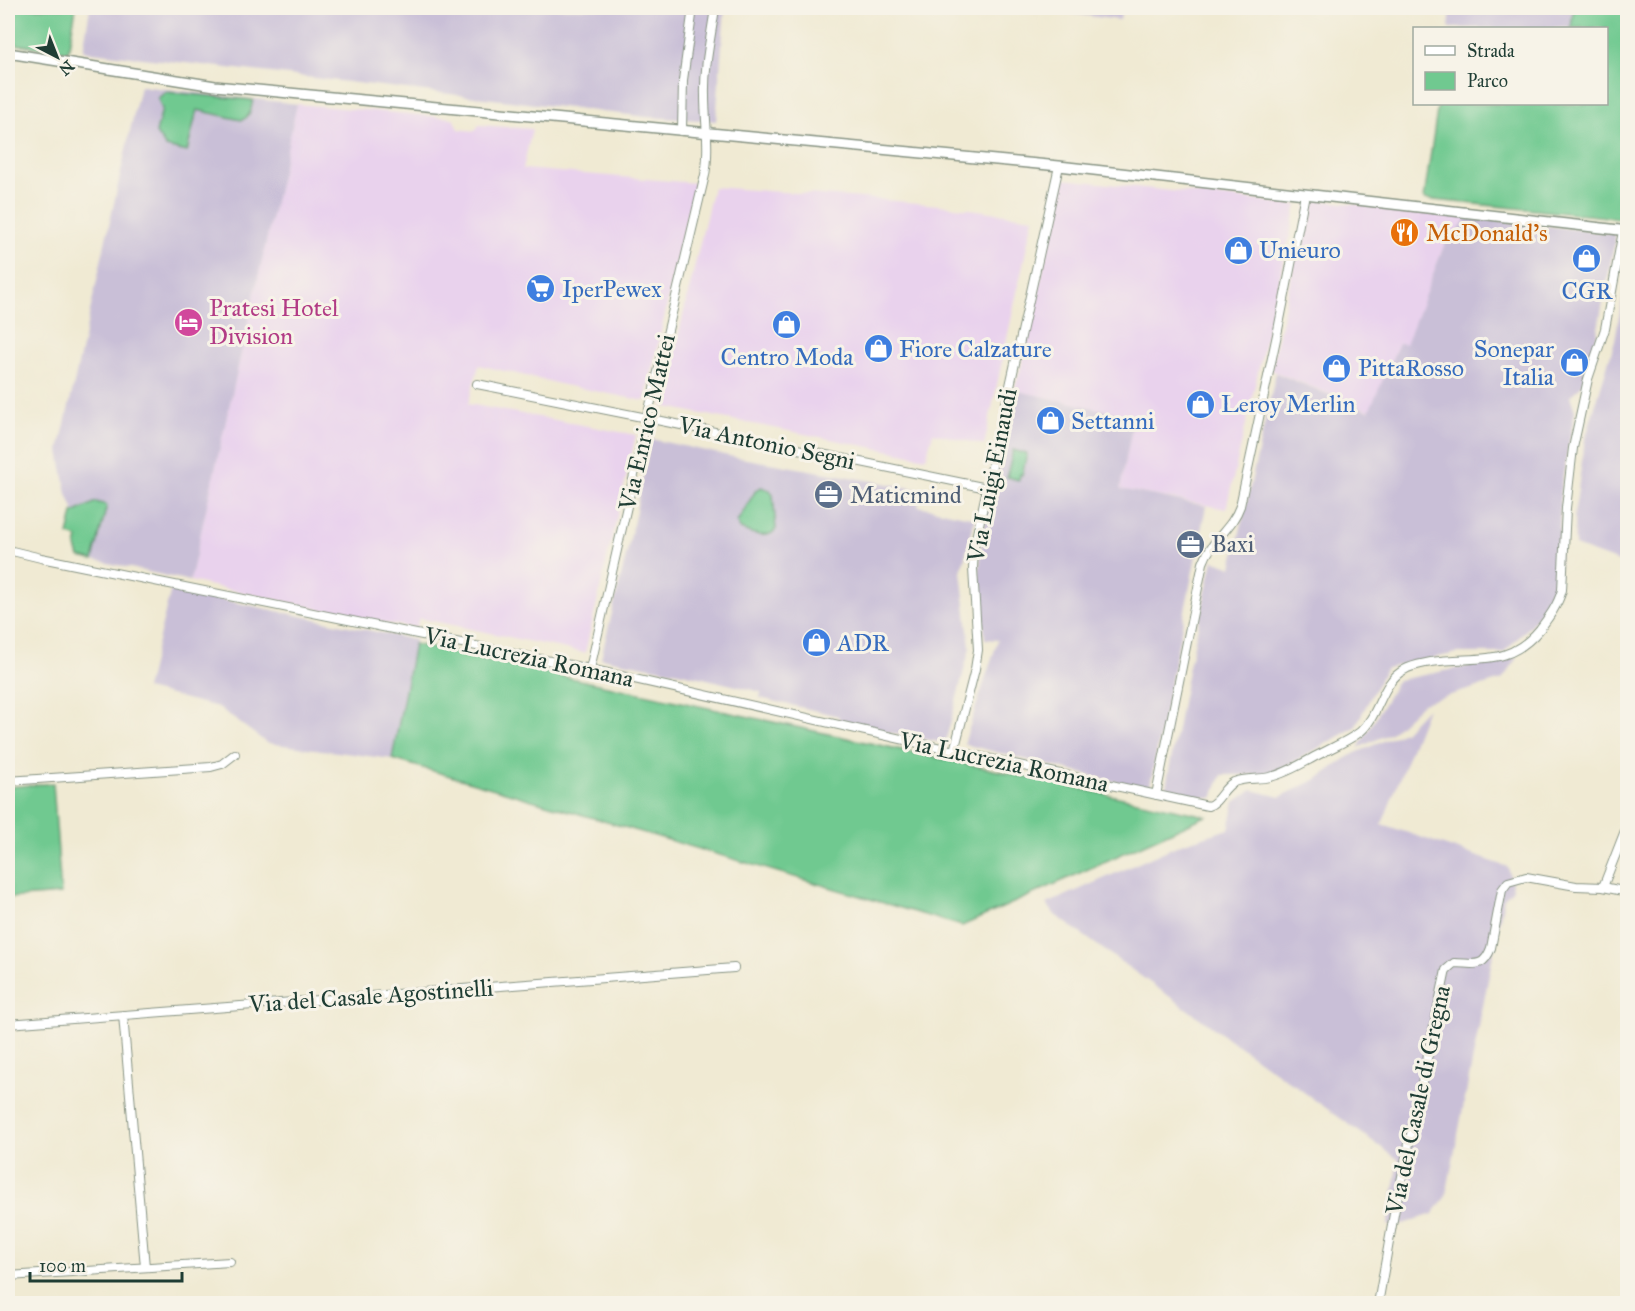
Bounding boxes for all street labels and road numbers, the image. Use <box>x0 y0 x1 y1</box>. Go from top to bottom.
street label: Via Enrico Mattei <box>612 330 682 514</box>
street label: Via Luigi Einaudi <box>960 385 1024 566</box>
street label: Via Antonio Segni <box>675 409 858 476</box>
street label: Via Lucrezia Romana <box>421 620 637 694</box>
street label: Via Lucrezia Romana <box>896 725 1112 799</box>
street label: Via del Casale Agostinelli <box>247 972 495 1020</box>
street label: Via del Casale di Gregna <box>1379 982 1457 1218</box>

